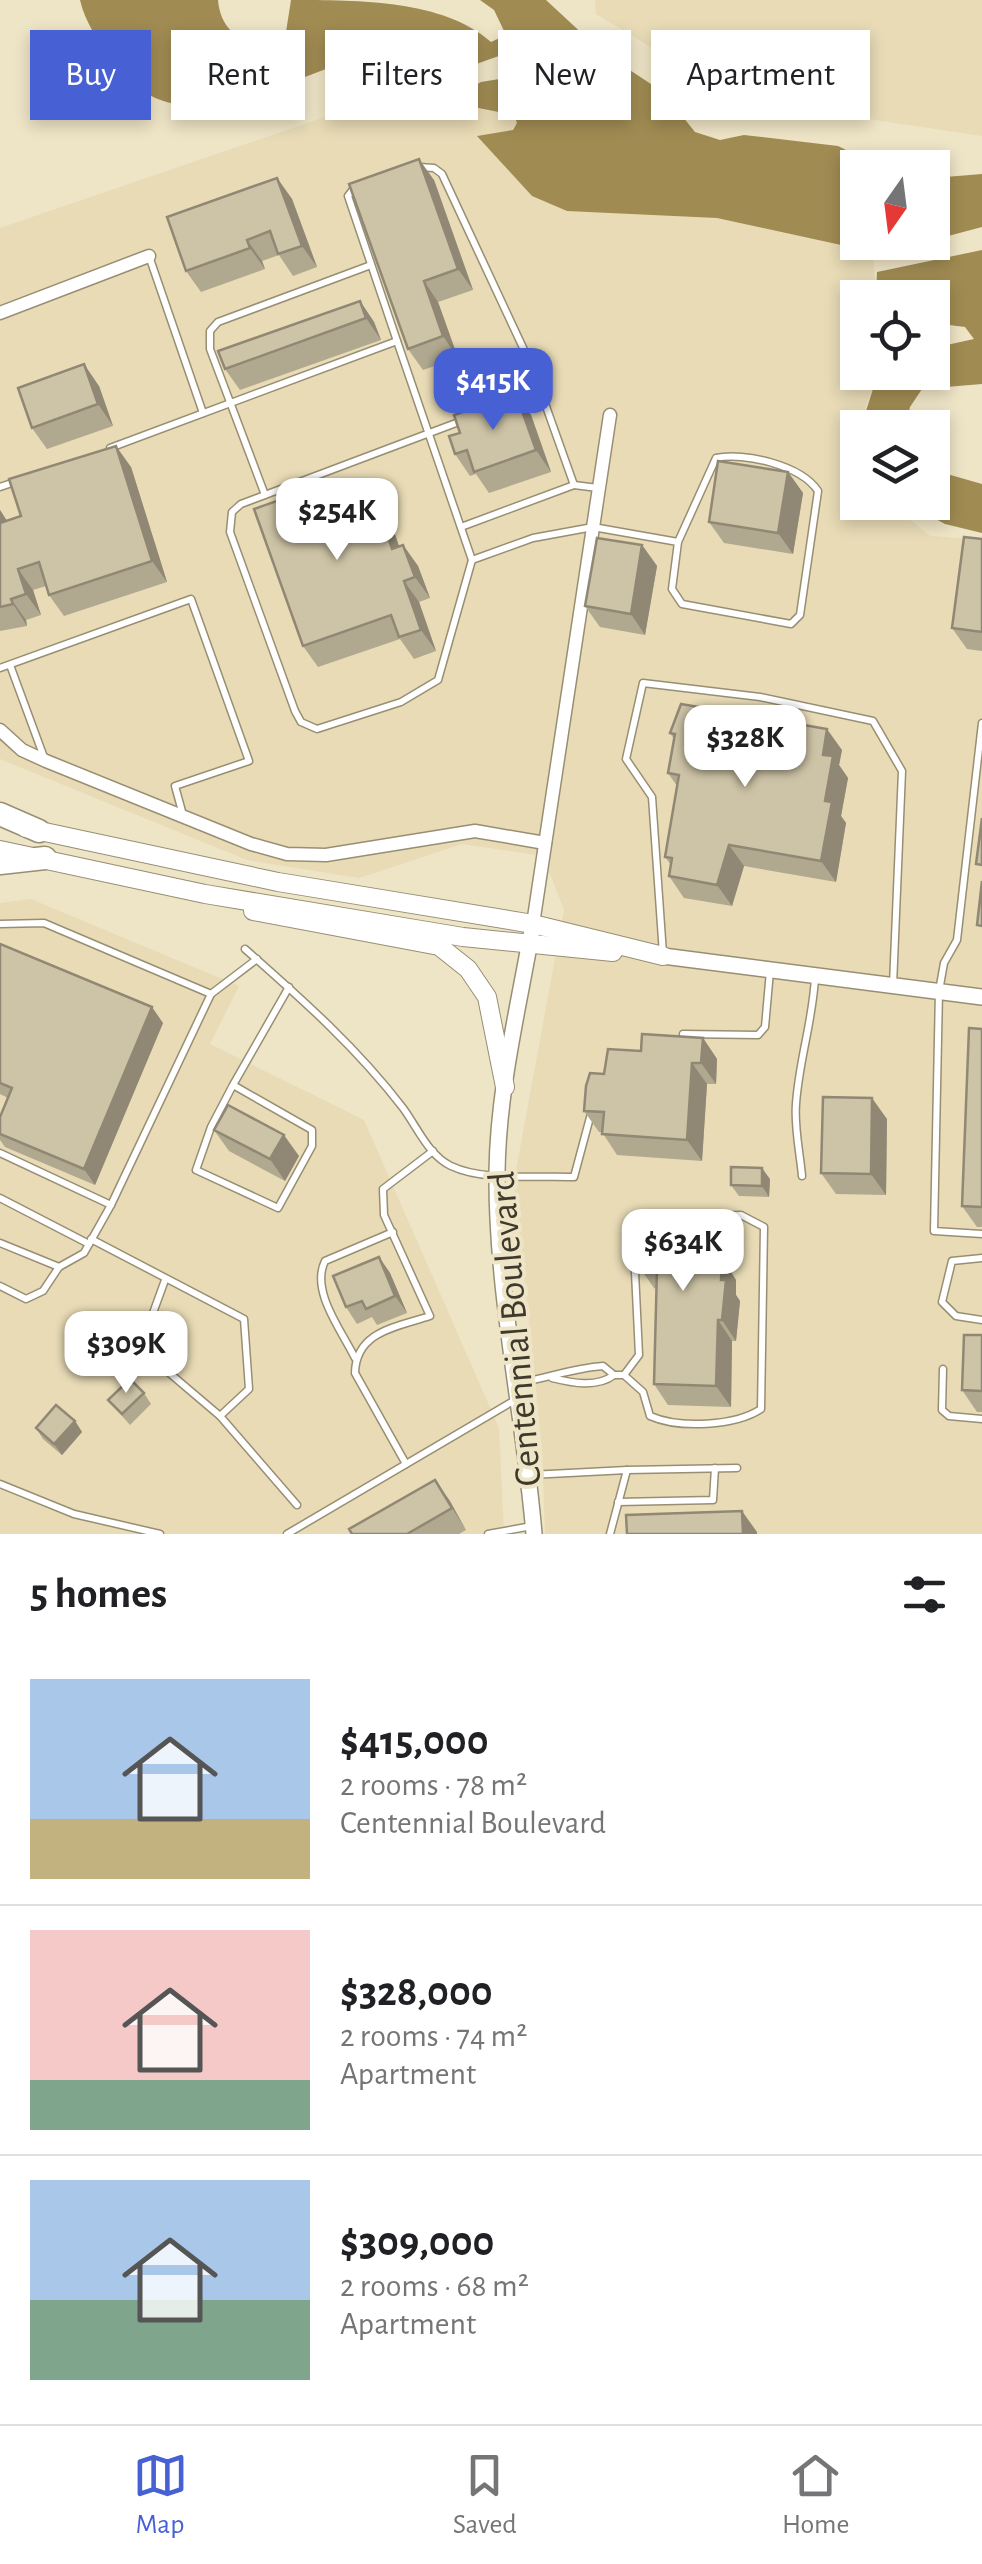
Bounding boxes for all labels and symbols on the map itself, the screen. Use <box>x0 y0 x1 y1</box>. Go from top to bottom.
north arrow <box>840 150 950 260</box>
pin: $415K <box>423 348 563 433</box>
pin: $254K <box>267 478 407 563</box>
pin: $328K <box>675 705 815 790</box>
street label: Centennial Boulevard <box>483 1170 549 1488</box>
pin: $634K <box>613 1209 753 1294</box>
pin: $309K <box>56 1311 196 1396</box>

